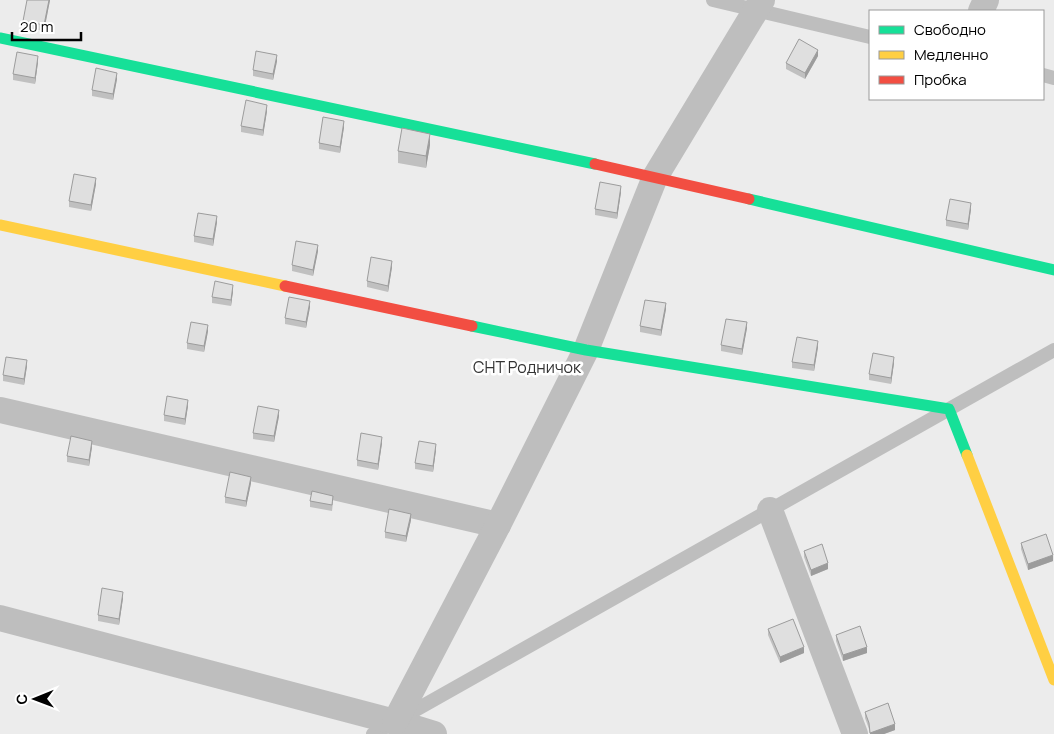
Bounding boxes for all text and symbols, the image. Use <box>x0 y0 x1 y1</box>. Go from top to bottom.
scale bar <box>12 10 81 42</box>
legend <box>869 10 1044 100</box>
text: 20 m <box>20 16 53 37</box>
text: Свободно <box>914 19 986 40</box>
text: Медленно <box>914 44 988 65</box>
text: Пробка <box>914 69 967 90</box>
park label: СНТ Родничок <box>473 356 582 378</box>
north arrow <box>10 674 60 724</box>
text: С <box>12 694 31 705</box>

